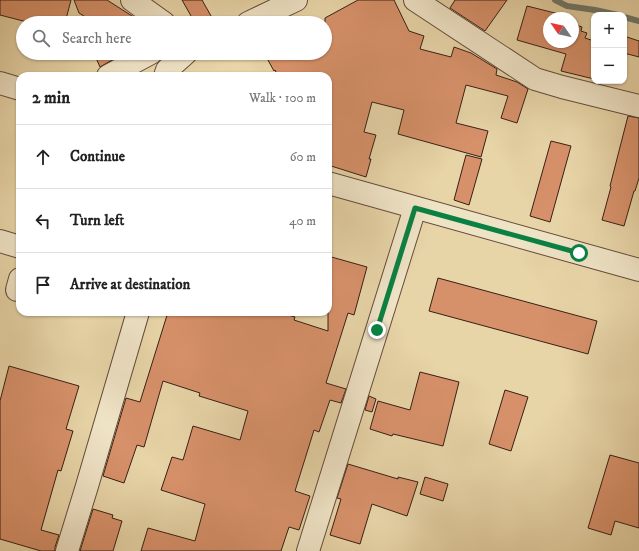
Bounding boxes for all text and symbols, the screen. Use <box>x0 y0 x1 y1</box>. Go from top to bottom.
north arrow <box>543 12 579 48</box>
map controls <box>591 12 627 84</box>
button: + <box>591 12 627 48</box>
search box <box>16 16 332 60</box>
icon: search <box>30 27 52 49</box>
text: Search here <box>62 29 131 48</box>
button: − <box>591 48 627 84</box>
text: 2 min <box>32 87 70 109</box>
text: Walk · 100 m <box>249 90 316 106</box>
icon: ahead <box>32 146 54 168</box>
text: Continue <box>70 147 125 166</box>
text: 60 m <box>290 149 316 165</box>
icon: left <box>32 210 54 232</box>
text: Turn left <box>70 211 124 230</box>
text: 40 m <box>289 213 316 229</box>
route start <box>570 244 588 262</box>
icon: arrive <box>32 274 54 296</box>
text: Arrive at destination <box>70 275 190 294</box>
route end <box>368 321 386 339</box>

